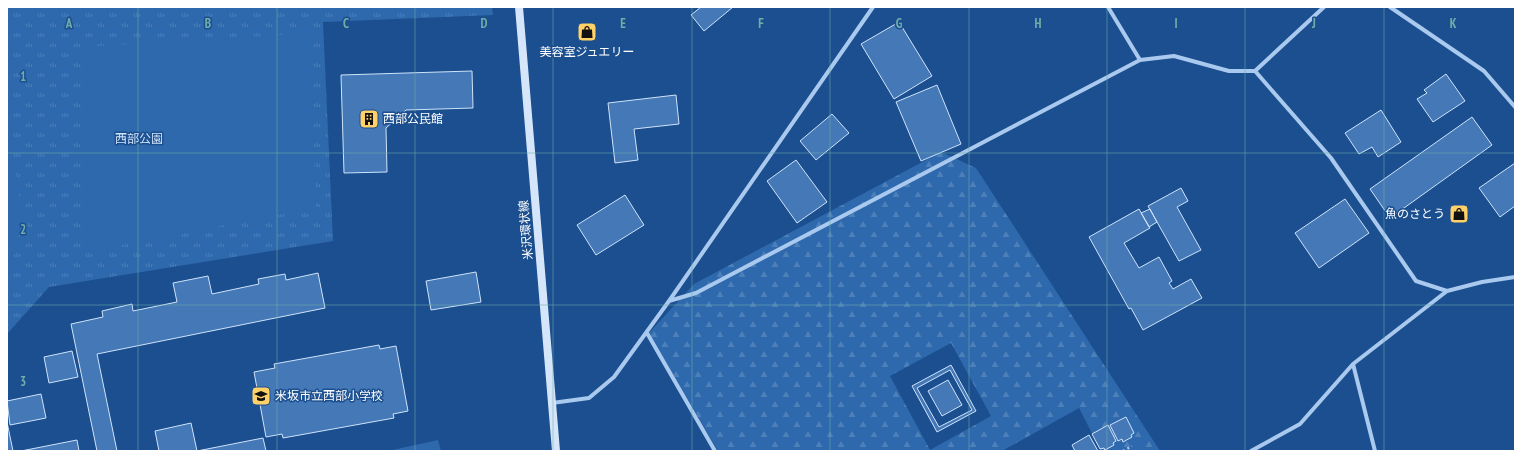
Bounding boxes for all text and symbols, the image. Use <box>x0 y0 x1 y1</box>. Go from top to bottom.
text: A <box>65 15 73 32</box>
text: B <box>205 15 211 32</box>
text: C <box>343 15 349 32</box>
text: D <box>481 15 488 32</box>
text: E <box>620 15 626 32</box>
text: F <box>758 15 764 32</box>
text: G <box>896 15 903 32</box>
text: H <box>1035 15 1042 32</box>
text: I <box>1174 15 1178 32</box>
text: J <box>1311 15 1316 32</box>
text: K <box>1450 15 1457 32</box>
shop icon: 美容室ジュエリー <box>576 21 598 43</box>
place label: 美容室ジュエリー <box>539 44 635 59</box>
text: 1 <box>20 68 26 85</box>
building icon: 西部公民館 <box>358 108 380 130</box>
place label: 西部公民館 <box>383 111 443 126</box>
park label: 西部公園 <box>115 131 163 146</box>
street label: 米沢環状線 <box>515 199 536 261</box>
shop icon: 魚のさとう <box>1448 203 1470 225</box>
place label: 魚のさとう <box>1385 206 1445 221</box>
text: 2 <box>20 221 26 238</box>
text: 3 <box>20 373 26 390</box>
school or university icon: 米坂市立西部小学校 <box>250 385 272 407</box>
place label: 米坂市立西部小学校 <box>275 388 383 403</box>

